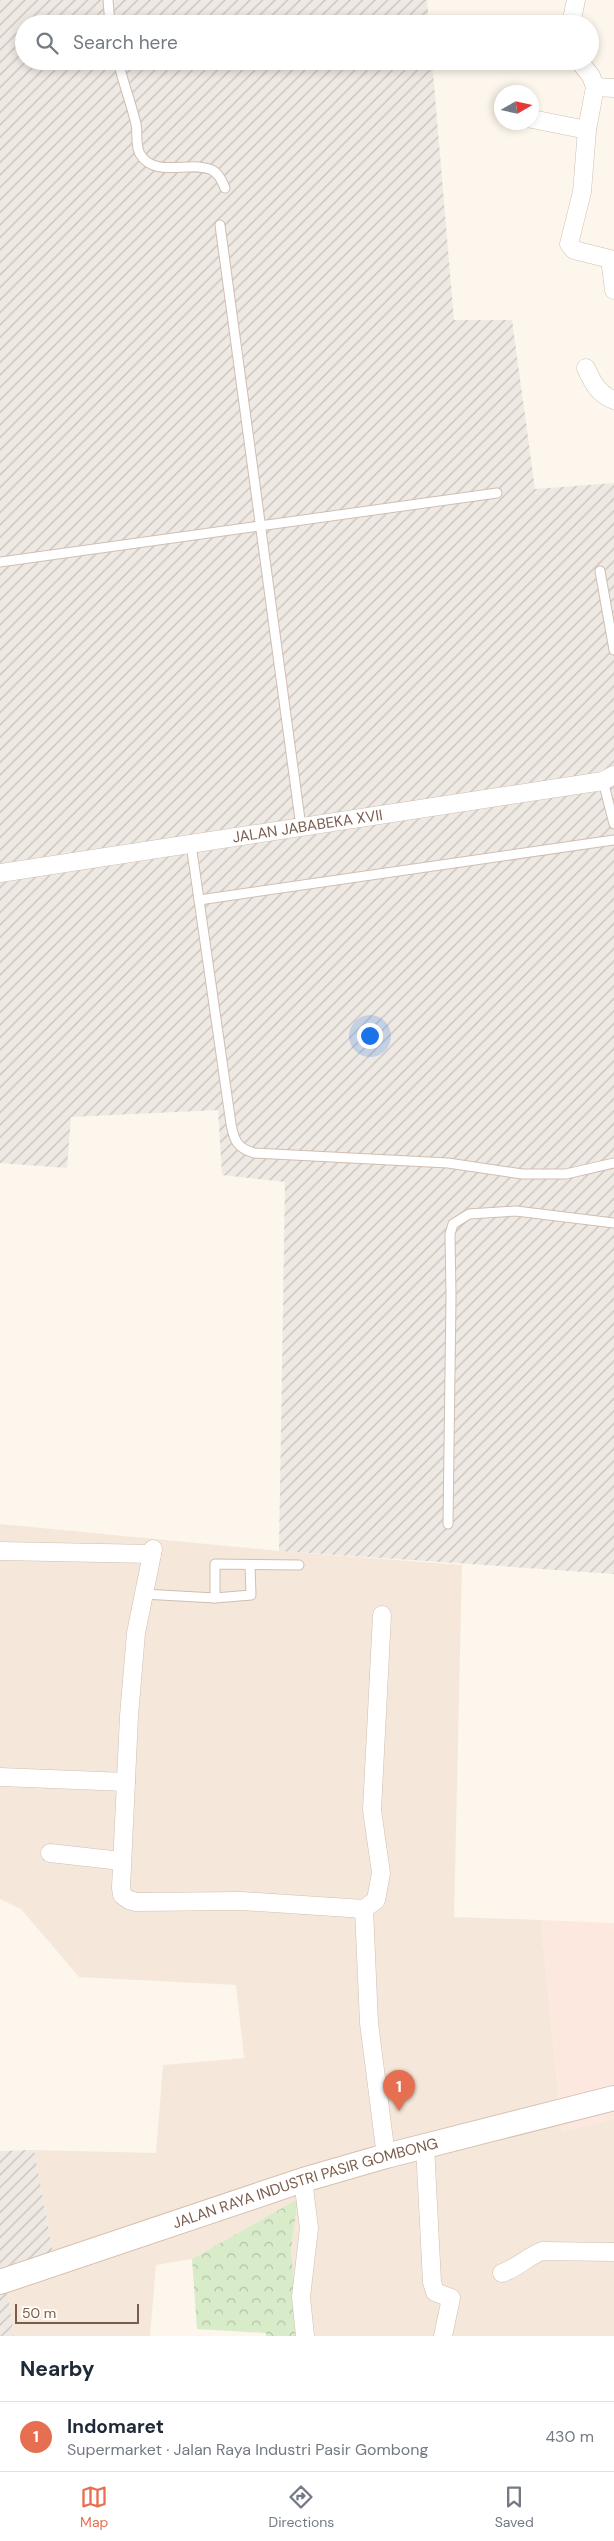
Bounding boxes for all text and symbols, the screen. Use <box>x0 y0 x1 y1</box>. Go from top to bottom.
search box <box>15 15 599 70</box>
icon: search <box>33 29 61 57</box>
text: Search here <box>73 30 178 55</box>
north arrow <box>494 85 539 130</box>
street label: JALAN JABABEKA XVII <box>231 805 384 847</box>
your location <box>357 1023 383 1049</box>
pin: 1 <box>383 2070 415 2111</box>
street label: JALAN RAYA INDUSTRI PASIR GOMBONG <box>170 2133 440 2233</box>
scale bar <box>15 2301 139 2324</box>
text: 50 m <box>22 2304 56 2322</box>
text: Nearby <box>20 2355 94 2383</box>
text: Indomaret <box>67 2414 164 2439</box>
text: 1 <box>33 2426 39 2447</box>
text: 430 m <box>545 2426 594 2447</box>
text: Supermarket · Jalan Raya Industri Pasir Gombong <box>67 2439 428 2460</box>
tab: Map <box>80 2483 108 2531</box>
tab: Directions <box>269 2483 334 2531</box>
tab: Saved <box>495 2483 534 2531</box>

